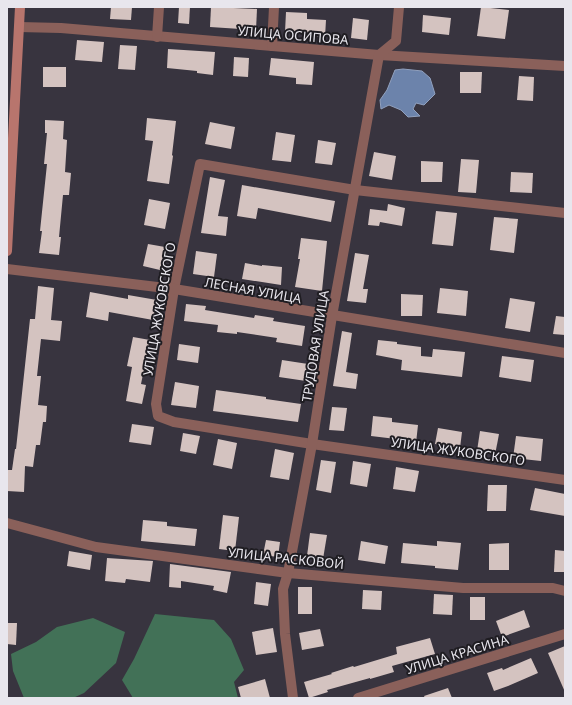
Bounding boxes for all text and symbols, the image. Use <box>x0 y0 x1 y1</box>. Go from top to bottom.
street label: УЛИЦА ОСИПОВА <box>237 21 350 49</box>
street label: УЛИЦА ЖУКОВСКОГО <box>138 241 180 377</box>
street label: ЛЕСНАЯ УЛИЦА <box>203 273 303 307</box>
street label: ТРУДОВАЯ УЛИЦА <box>297 288 333 403</box>
street label: УЛИЦА ЖУКОВСКОГО <box>390 433 526 469</box>
street label: УЛИЦА РАСКОВОЙ <box>227 543 345 573</box>
street label: УЛИЦА КРАСИНА <box>403 630 511 678</box>

